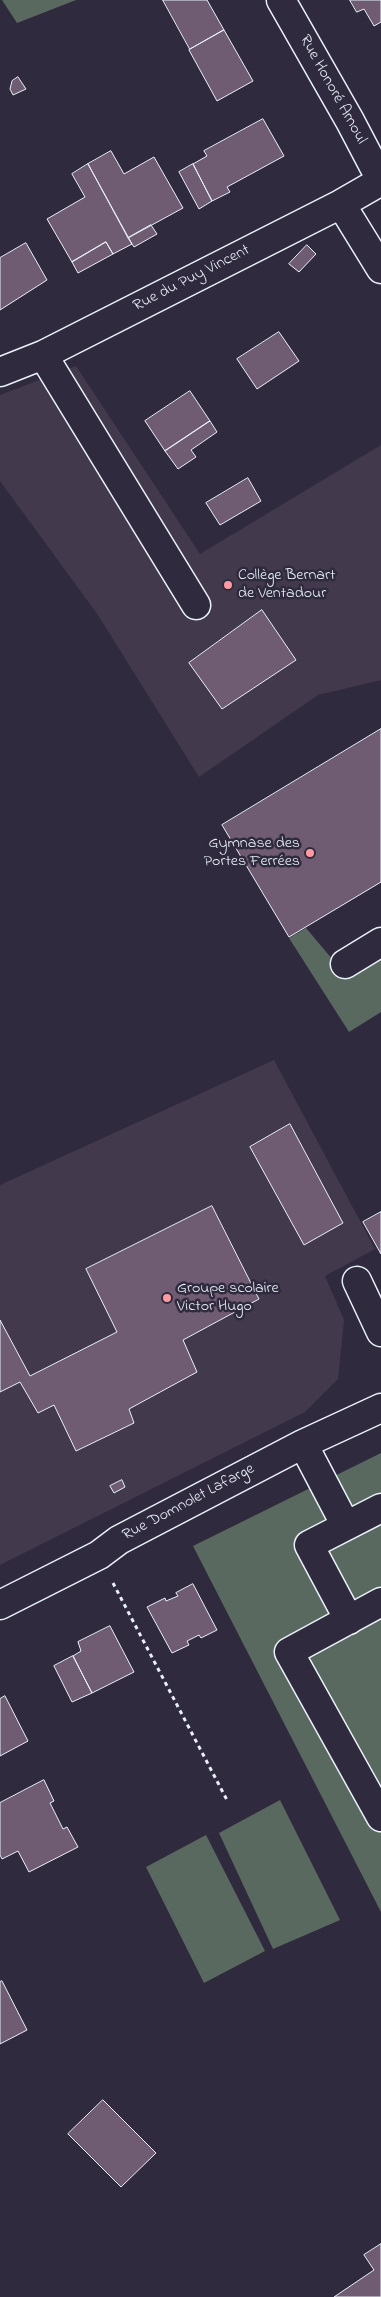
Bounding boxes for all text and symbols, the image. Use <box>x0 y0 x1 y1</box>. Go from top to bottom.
street label: Rue Honoré Arnoul <box>294 32 370 148</box>
street label: Rue du Puy Vincent <box>131 241 253 317</box>
place label: Collège Bernart de Ventadour <box>238 566 335 604</box>
marker: Collège Bernart de Ventadour <box>222 579 234 591</box>
place label: Gymnase des Portes Ferrées <box>204 834 300 872</box>
marker: Gymnase des Portes Ferrées <box>304 847 316 859</box>
place label: Groupe scolaire Victor Hugo <box>177 1279 279 1317</box>
marker: Groupe scolaire Victor Hugo <box>161 1292 173 1304</box>
street label: Rue Domnolet Lafarge <box>120 1460 258 1546</box>

